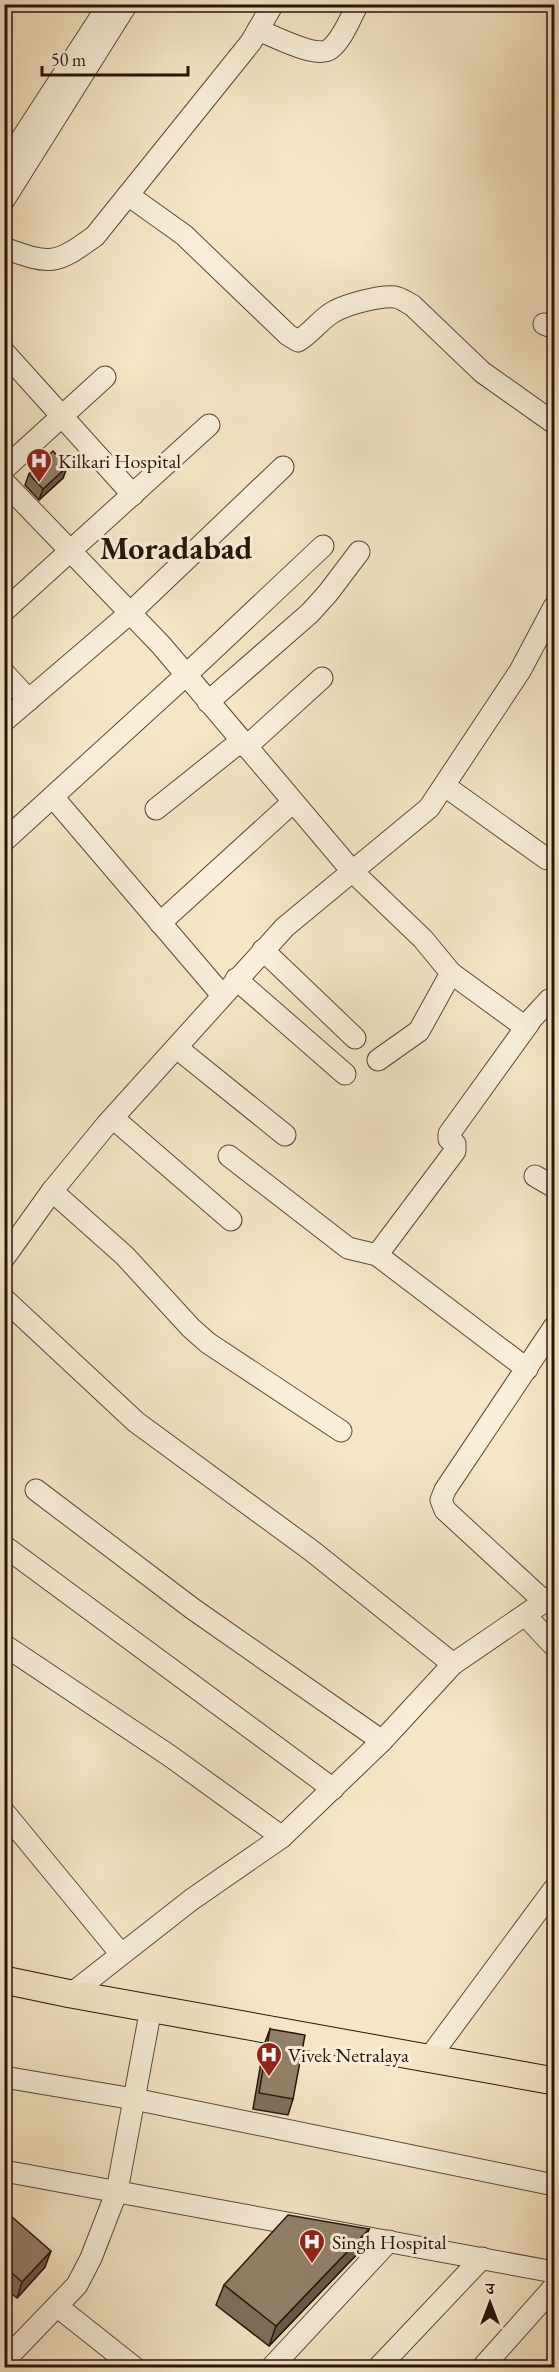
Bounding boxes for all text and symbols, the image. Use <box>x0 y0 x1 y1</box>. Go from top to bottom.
scale bar <box>42 39 188 77</box>
text: 50 m <box>51 48 86 71</box>
hospital icon: Kilkari Hospital <box>24 446 54 484</box>
place label: Kilkari Hospital <box>58 448 181 474</box>
district label: Moradabad <box>100 527 253 569</box>
hospital icon: Vivek Netralaya <box>254 2040 284 2078</box>
place label: Vivek Netralaya <box>288 2042 409 2068</box>
hospital icon: Singh Hospital <box>297 2227 327 2265</box>
place label: Singh Hospital <box>332 2229 447 2255</box>
north arrow <box>460 2273 520 2333</box>
text: उ <box>485 2278 496 2299</box>

